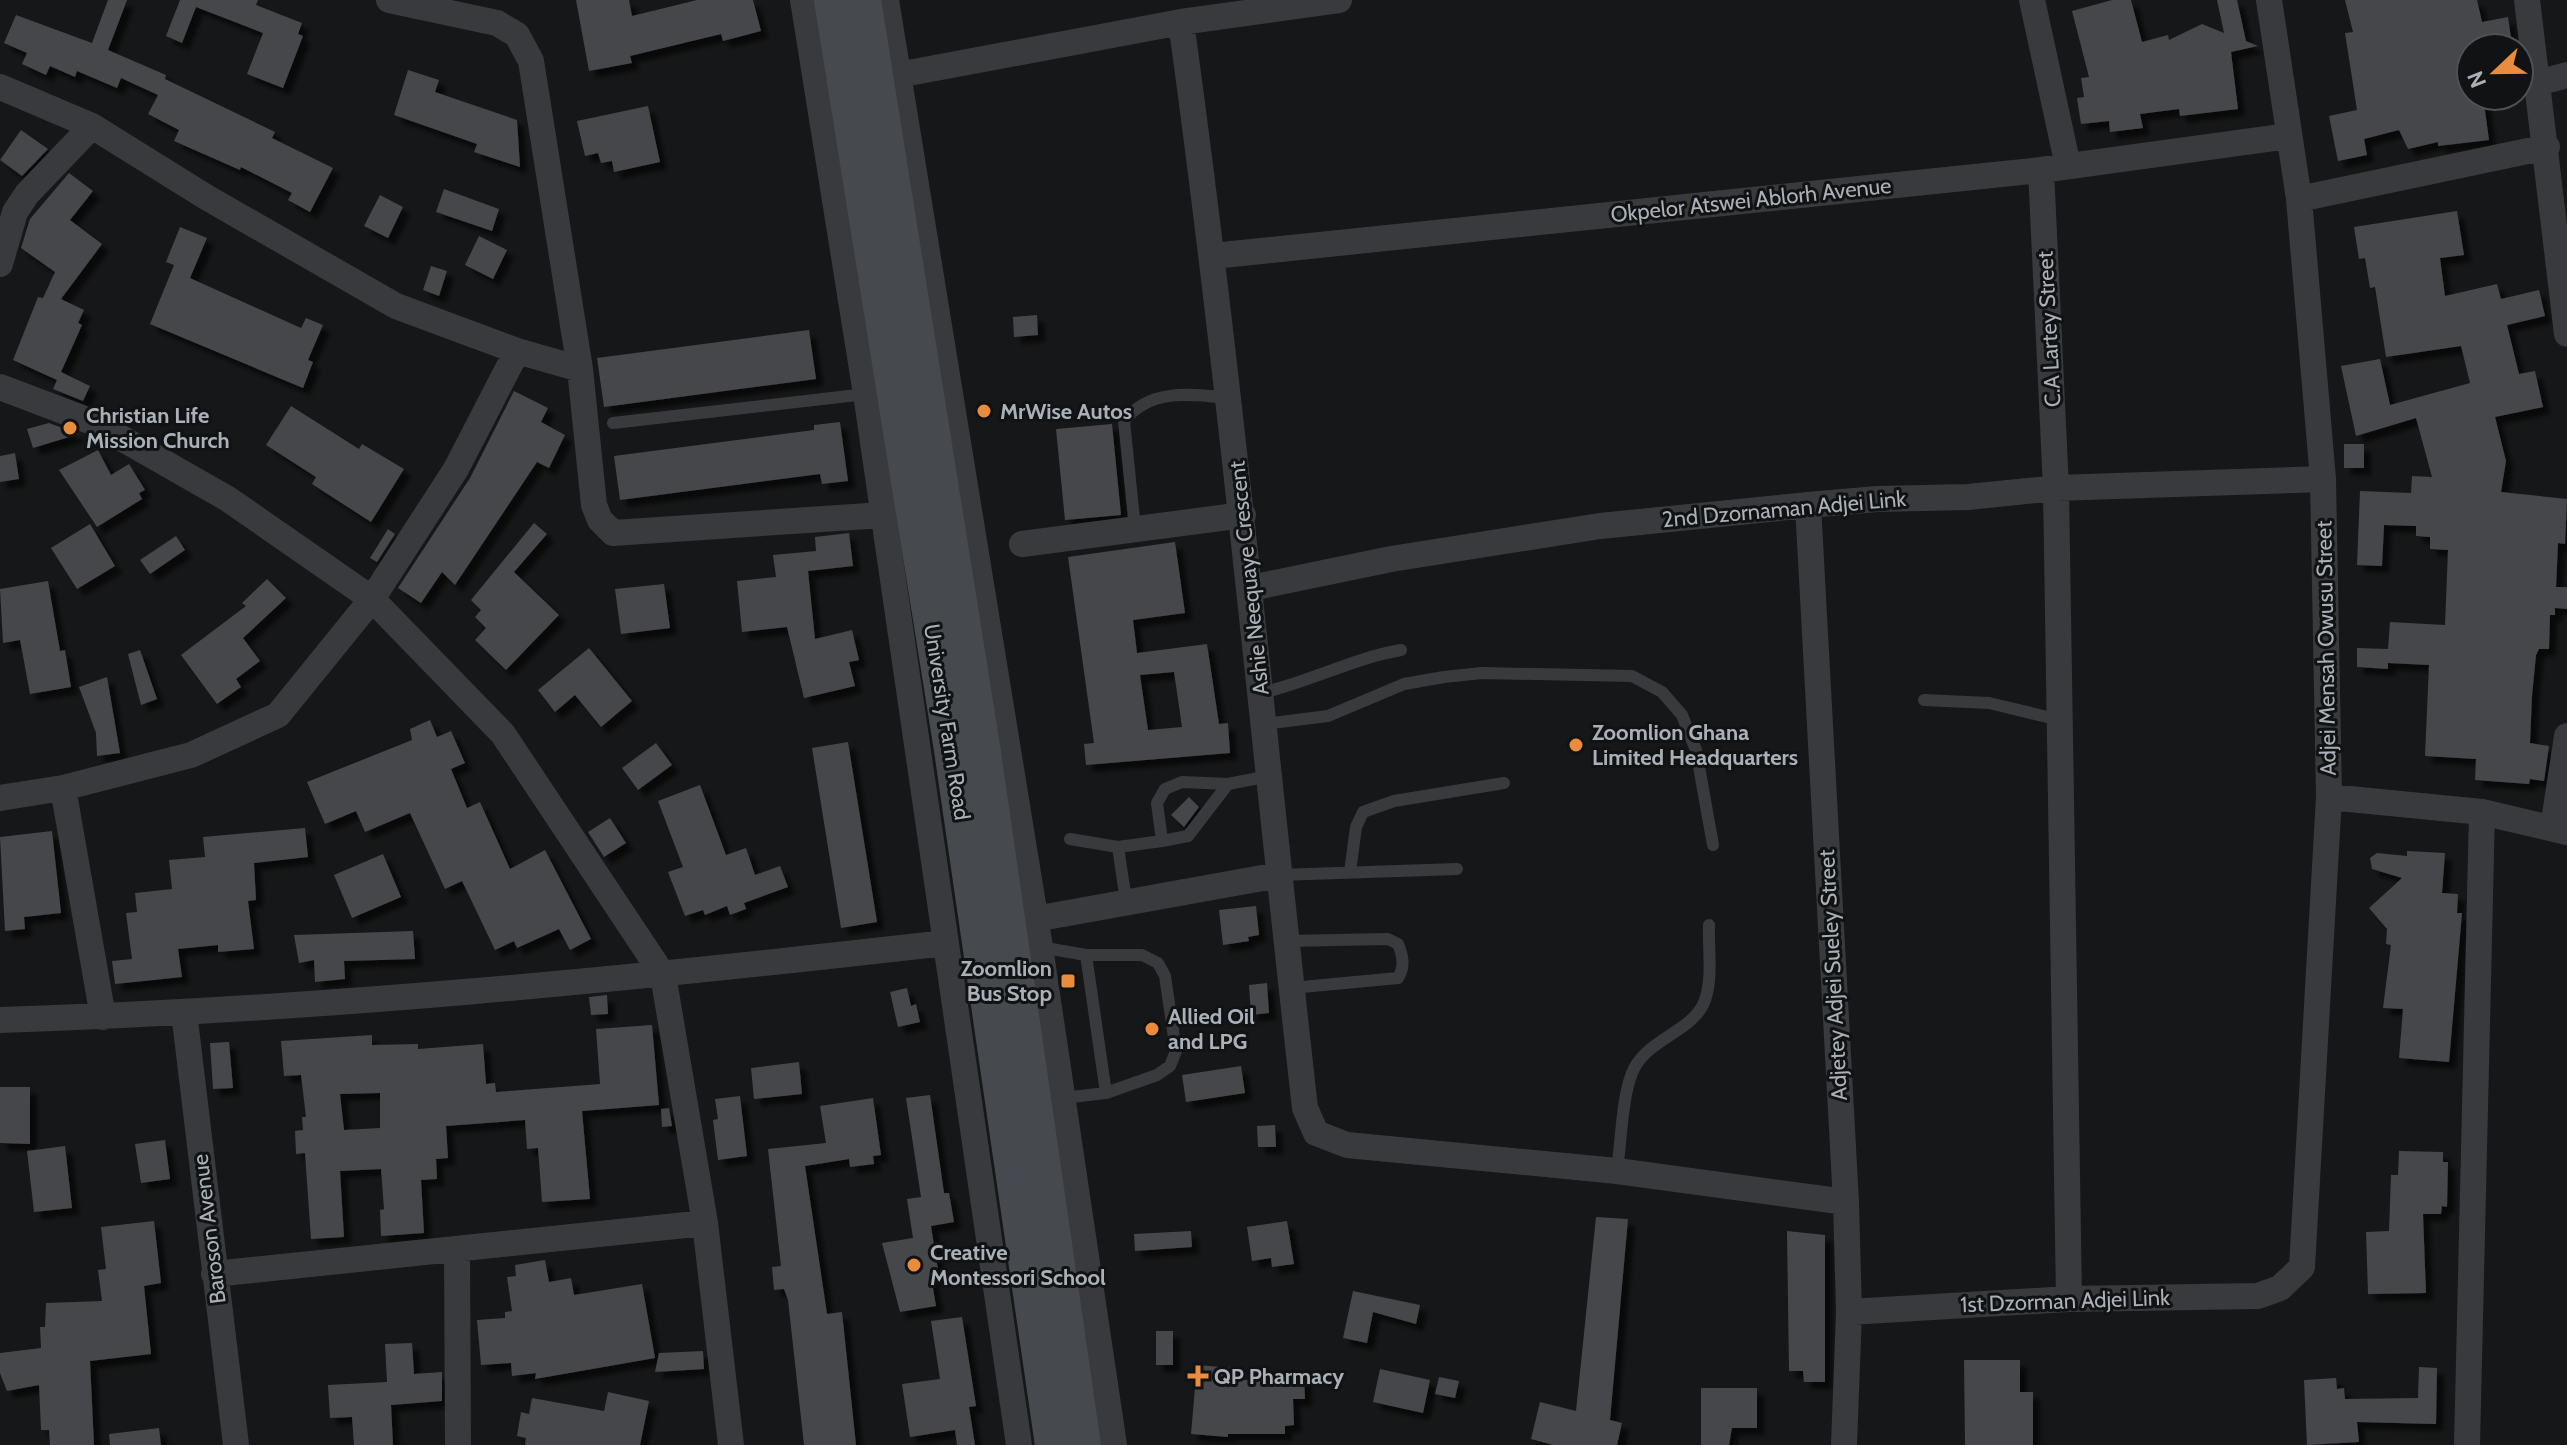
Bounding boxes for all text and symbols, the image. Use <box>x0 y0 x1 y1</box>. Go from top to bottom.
north arrow <box>2455 32 2535 112</box>
text: N <box>2461 67 2492 92</box>
street label: Okpelor Atswei Ablorh Avenue <box>1609 172 1893 228</box>
street label: C.A Lartey Street <box>2031 250 2067 408</box>
place label: MrWise Autos <box>1000 398 1132 425</box>
place label: Christian Life Mission Church <box>86 402 230 454</box>
marker: MrWise Autos <box>975 402 993 420</box>
marker: Christian Life Mission Church <box>61 419 79 437</box>
street label: Ashie Neequaye Crescent <box>1223 459 1275 696</box>
street label: 2nd Dzornaman Adjei Link <box>1661 485 1907 533</box>
street label: Adjei Mensah Owusu Street <box>2310 520 2342 776</box>
street label: University Farm Road <box>918 622 976 822</box>
place label: Zoomlion Ghana Limited Headquarters <box>1592 719 1798 771</box>
marker: Zoomlion Ghana Limited Headquarters <box>1567 736 1585 754</box>
street label: Adjetey Adjei Sueley Street <box>1813 848 1853 1101</box>
place label: Zoomlion Bus Stop <box>961 955 1052 1007</box>
marker: Zoomlion Bus Stop <box>1059 972 1077 990</box>
place label: Allied Oil and LPG <box>1168 1003 1255 1055</box>
marker: Allied Oil and LPG <box>1143 1020 1161 1038</box>
street label: Baroson Avenue <box>186 1153 232 1305</box>
place label: Creative Montessori School <box>930 1239 1106 1291</box>
marker: Creative Montessori School <box>905 1256 923 1274</box>
street label: 1st Dzorman Adjei Link <box>1960 1284 2170 1318</box>
place label: QP Pharmacy <box>1214 1363 1344 1390</box>
marker: QP Pharmacy <box>1189 1367 1207 1385</box>

